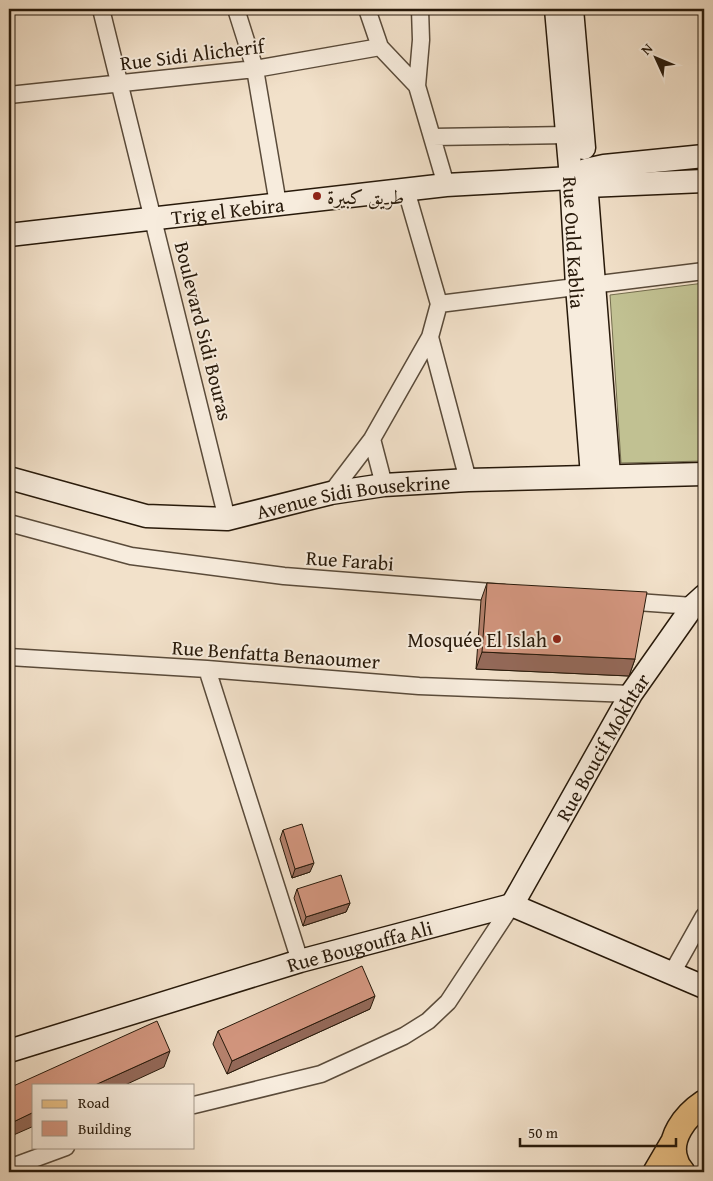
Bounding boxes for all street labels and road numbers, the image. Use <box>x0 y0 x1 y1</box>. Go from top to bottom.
street label: Rue Sidi Alicherif <box>118 30 268 77</box>
street label: Rue Ould Kablia <box>556 175 593 310</box>
street label: Trig el Kebira <box>169 189 286 231</box>
street label: Boulevard Sidi Bouras <box>168 239 240 424</box>
street label: Avenue Sidi Bousekrine <box>253 467 451 526</box>
street label: Rue Farabi <box>305 542 395 578</box>
street label: Rue Benfatta Benaoumer <box>171 632 381 676</box>
street label: Rue Boucif Mokhtar <box>548 667 656 826</box>
street label: Rue Bougouffa Ali <box>283 912 436 979</box>

